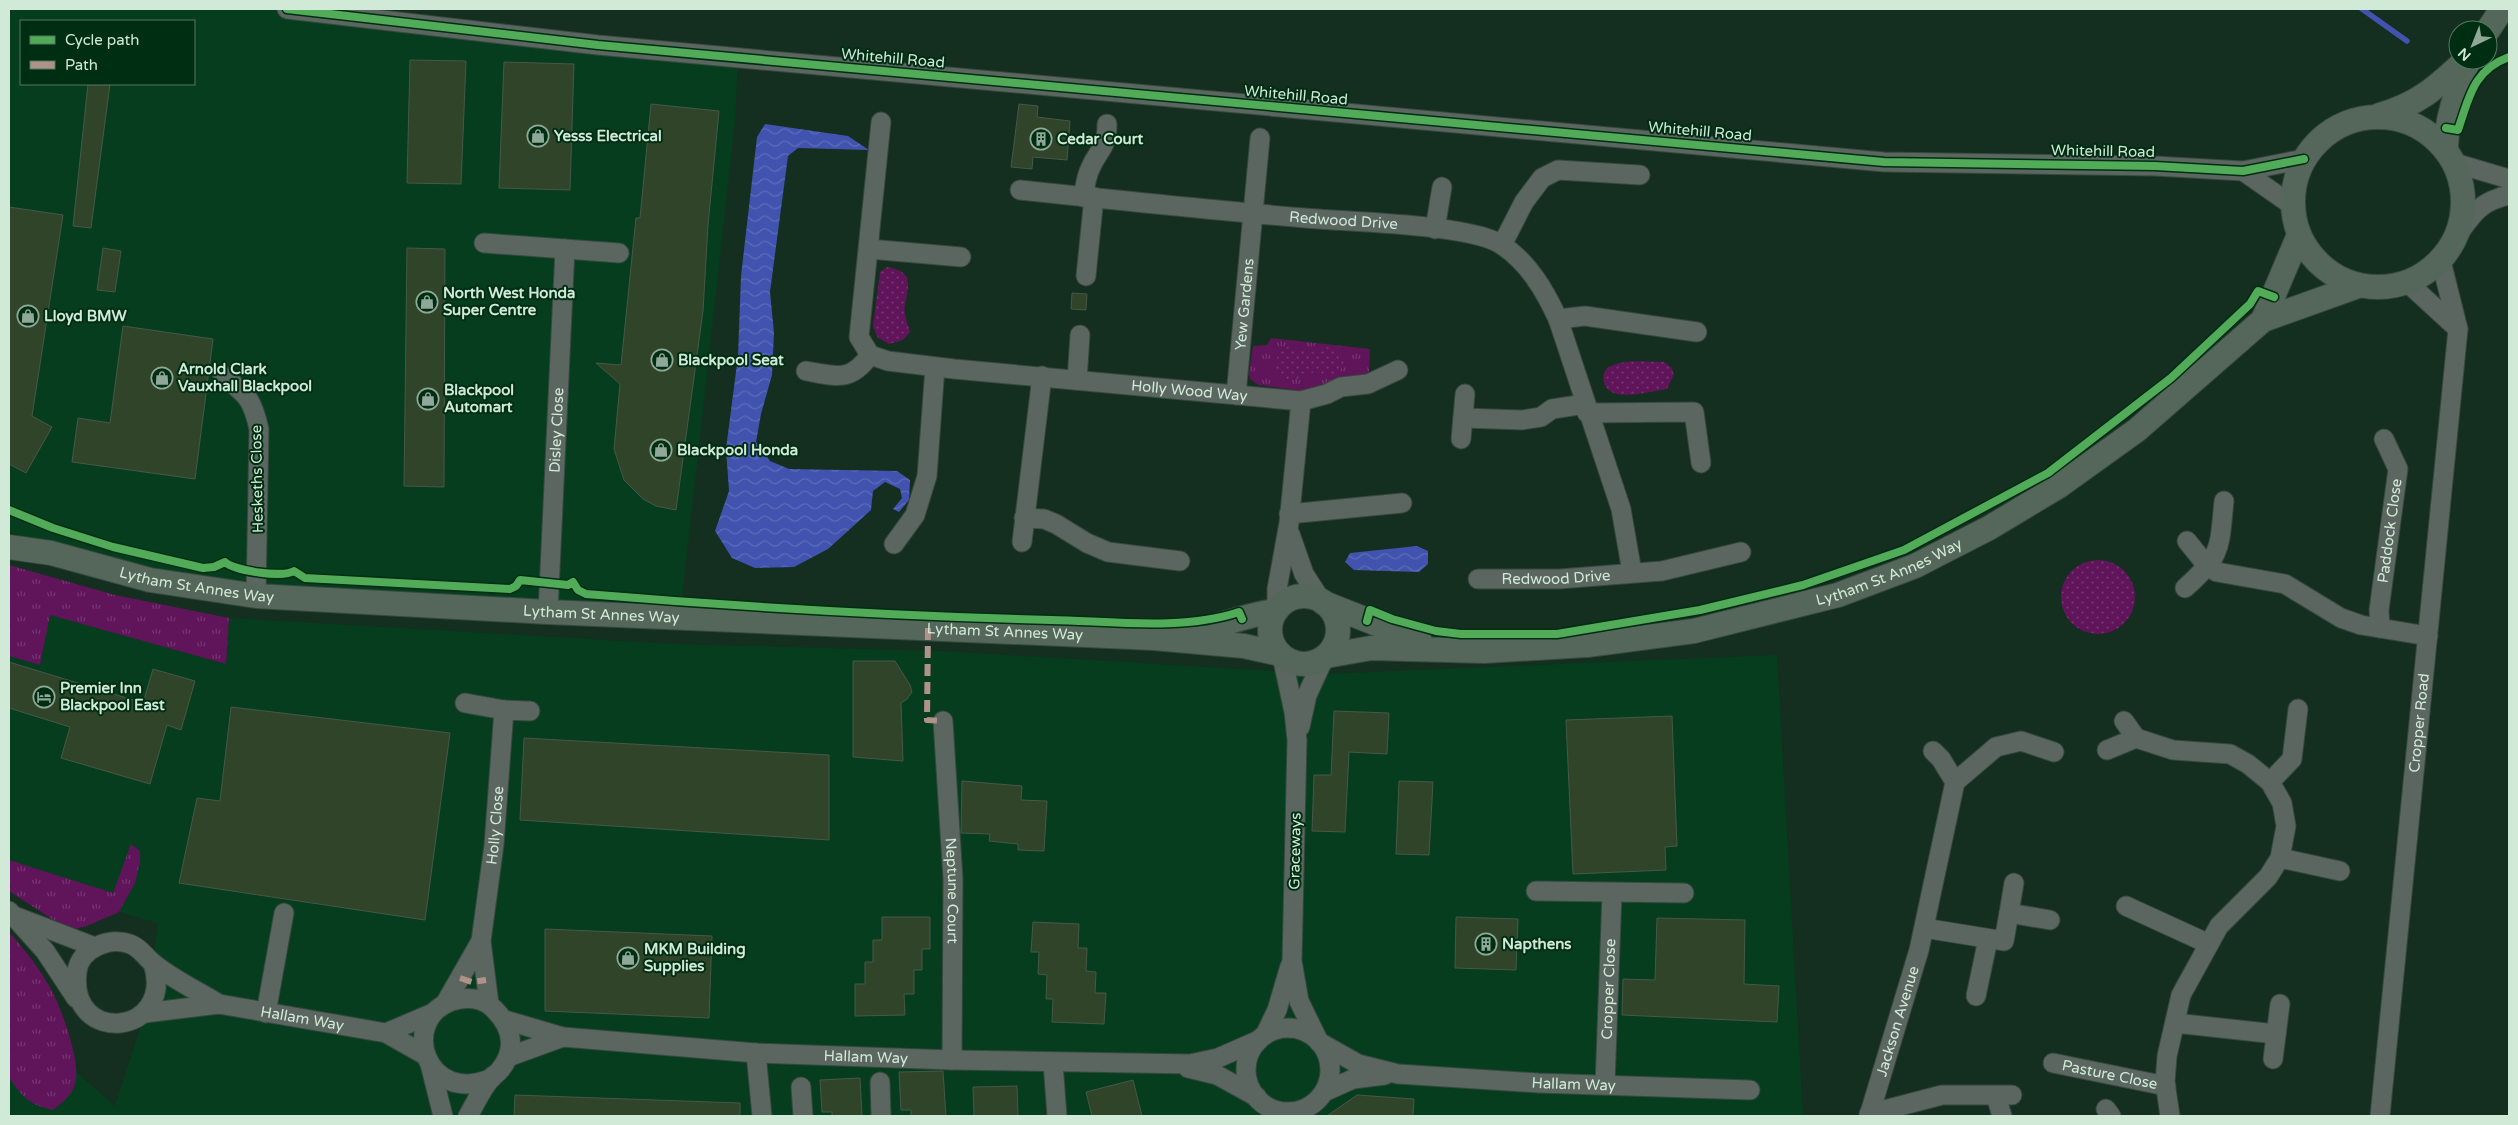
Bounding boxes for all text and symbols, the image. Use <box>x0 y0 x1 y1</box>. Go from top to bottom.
legend <box>20 20 195 85</box>
north arrow <box>2448 20 2498 70</box>
text: Cycle path <box>65 31 139 49</box>
street label: Whitehill Road <box>840 44 946 72</box>
text: N <box>2455 44 2474 64</box>
text: Path <box>65 56 98 74</box>
street label: Whitehill Road <box>1243 81 1349 109</box>
street label: Whitehill Road <box>1647 117 1753 145</box>
shop icon: Yesss Electrical <box>526 124 550 148</box>
place label: Yesss Electrical <box>554 127 662 145</box>
building icon: Cedar Court <box>1029 127 1053 151</box>
place label: Cedar Court <box>1057 130 1143 148</box>
street label: Whitehill Road <box>2051 141 2155 161</box>
street label: Redwood Drive <box>1288 208 1399 233</box>
street label: Yew Gardens <box>1231 258 1258 351</box>
place label: North West Honda Super Centre <box>443 284 575 320</box>
shop icon: North West Honda Super Centre <box>415 290 439 314</box>
shop icon: Lloyd BMW <box>16 304 40 328</box>
place label: Lloyd BMW <box>44 307 128 326</box>
shop icon: Blackpool Seat <box>650 348 674 372</box>
place label: Blackpool Seat <box>678 351 784 370</box>
place label: Arnold Clark Vauxhall Blackpool <box>178 360 312 396</box>
shop icon: Arnold Clark Vauxhall Blackpool <box>150 366 174 390</box>
street label: Holly Wood Way <box>1130 376 1248 405</box>
place label: Blackpool Automart <box>444 381 514 416</box>
shop icon: Blackpool Automart <box>416 387 440 411</box>
street label: Disley Close <box>546 387 567 473</box>
street label: Heskeths Close <box>247 425 267 533</box>
shop icon: Blackpool Honda <box>649 438 673 462</box>
place label: Blackpool Honda <box>677 441 798 460</box>
street label: Paddock Close <box>2374 477 2406 584</box>
street label: Lytham St Annes Way <box>1814 534 1965 609</box>
street label: Lytham St Annes Way <box>117 563 274 606</box>
street label: Redwood Drive <box>1501 566 1611 588</box>
street label: Lytham St Annes Way <box>523 602 680 627</box>
street label: Lytham St Annes Way <box>926 619 1083 644</box>
street label: Cropper Road <box>2405 672 2433 773</box>
place label: Premier Inn Blackpool East <box>60 679 165 715</box>
hotel icon: Premier Inn Blackpool East <box>32 685 56 709</box>
street label: Holly Close <box>482 786 507 866</box>
street label: Graceways <box>1285 812 1305 890</box>
street label: Neptune Court <box>941 837 962 944</box>
building icon: Napthens <box>1474 932 1498 956</box>
place label: Napthens <box>1502 935 1572 954</box>
street label: Cropper Close <box>1598 938 1619 1040</box>
place label: MKM Building Supplies <box>644 940 746 976</box>
shop icon: MKM Building Supplies <box>616 946 640 970</box>
street label: Jackson Avenue <box>1872 964 1923 1079</box>
street label: Hallam Way <box>259 1002 345 1035</box>
street label: Hallam Way <box>823 1046 908 1067</box>
street label: Pasture Close <box>2060 1056 2159 1093</box>
street label: Hallam Way <box>1531 1074 1616 1095</box>

